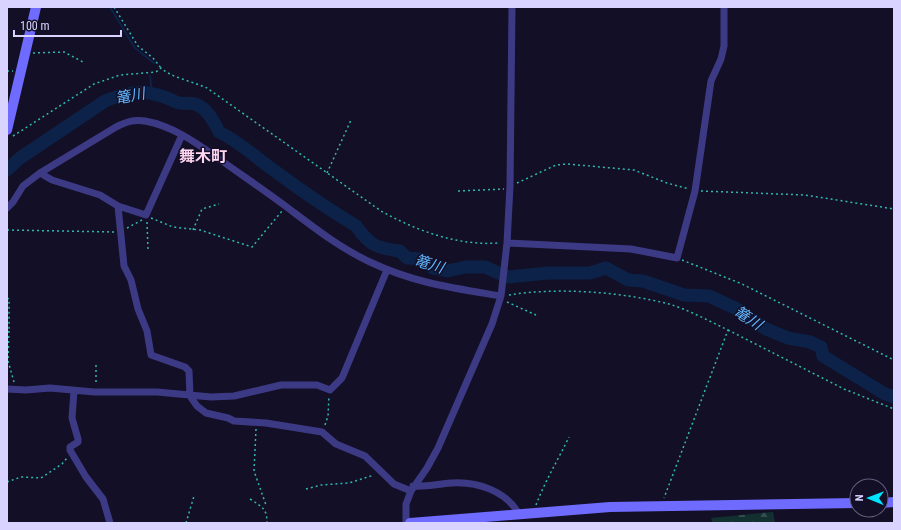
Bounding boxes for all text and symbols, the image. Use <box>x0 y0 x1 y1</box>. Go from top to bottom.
scale bar <box>14 12 121 38</box>
text: 100 m <box>20 19 50 33</box>
water label: 篭川 <box>114 84 148 108</box>
district label: 舞木町 <box>179 147 227 166</box>
water label: 篭川 <box>412 251 448 278</box>
water label: 篭川 <box>731 302 767 335</box>
north arrow <box>849 478 889 518</box>
text: N <box>853 494 866 501</box>

